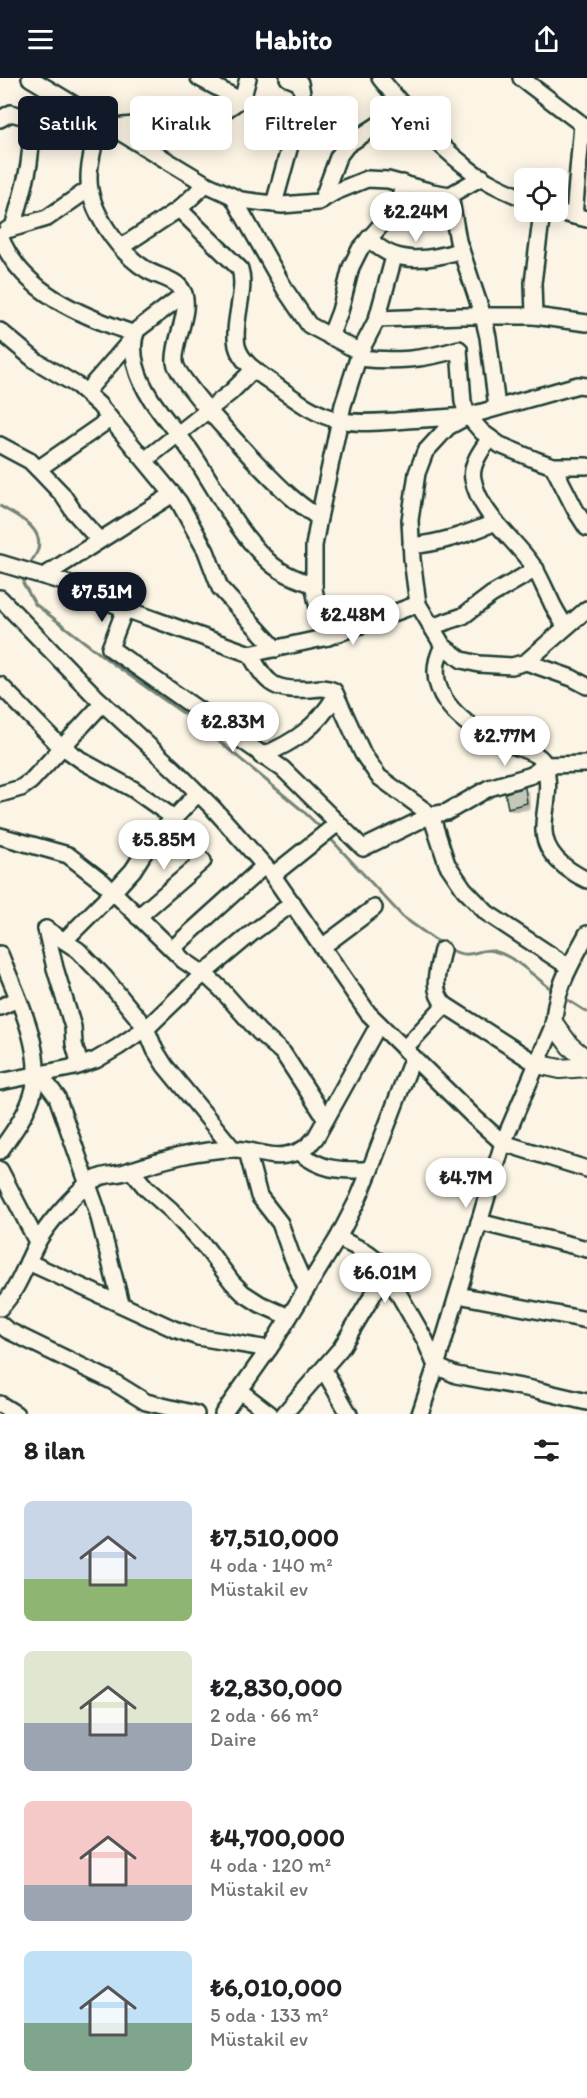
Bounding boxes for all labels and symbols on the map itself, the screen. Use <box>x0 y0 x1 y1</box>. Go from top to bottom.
pin: ₺2.24M <box>367 192 465 243</box>
pin: ₺7.51M <box>53 572 151 623</box>
pin: ₺2.48M <box>304 595 402 646</box>
pin: ₺2.83M <box>184 702 282 753</box>
pin: ₺2.77M <box>456 716 554 767</box>
pin: ₺5.85M <box>115 820 213 871</box>
pin: ₺4.7M <box>424 1158 508 1209</box>
pin: ₺6.01M <box>336 1253 434 1304</box>

